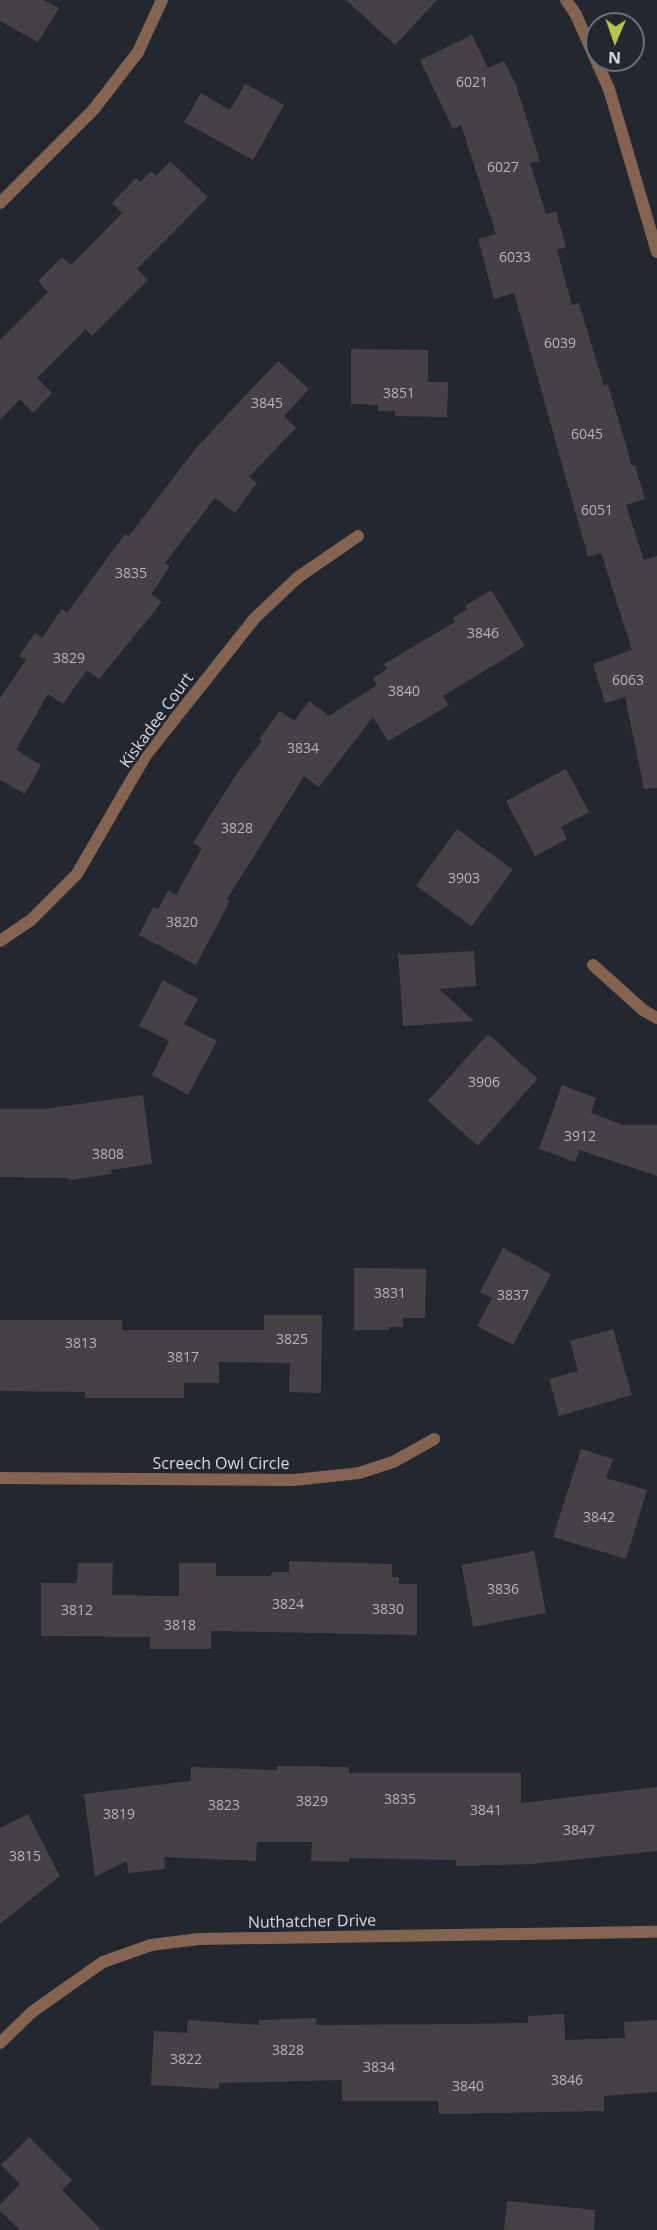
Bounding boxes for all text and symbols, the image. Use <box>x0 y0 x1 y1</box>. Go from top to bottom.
north arrow <box>585 12 645 72</box>
text: N <box>608 47 621 69</box>
house number: 6021 <box>456 74 488 90</box>
house number: 6027 <box>487 159 519 175</box>
house number: 6033 <box>499 249 531 265</box>
house number: 6039 <box>544 335 576 351</box>
house number: 3851 <box>383 385 415 401</box>
house number: 3845 <box>251 395 283 411</box>
house number: 6045 <box>571 426 603 442</box>
house number: 6051 <box>581 502 613 518</box>
house number: 3835 <box>115 565 147 581</box>
house number: 3846 <box>467 625 499 641</box>
house number: 3829 <box>53 650 85 666</box>
street label: Kiskadee Court <box>115 669 197 771</box>
house number: 6063 <box>612 672 644 688</box>
house number: 3840 <box>388 683 420 699</box>
house number: 3834 <box>287 740 319 756</box>
house number: 3828 <box>221 820 253 836</box>
house number: 3903 <box>448 870 480 886</box>
house number: 3820 <box>166 914 198 930</box>
house number: 3906 <box>468 1074 500 1090</box>
house number: 3912 <box>564 1128 596 1144</box>
house number: 3808 <box>92 1146 124 1162</box>
house number: 3831 <box>374 1285 406 1301</box>
house number: 3837 <box>497 1287 529 1303</box>
house number: 3825 <box>276 1331 308 1347</box>
house number: 3813 <box>65 1335 97 1351</box>
house number: 3817 <box>167 1349 199 1365</box>
street label: Screech Owl Circle <box>153 1453 289 1473</box>
house number: 3842 <box>583 1509 615 1525</box>
house number: 3836 <box>487 1581 519 1597</box>
house number: 3824 <box>272 1596 304 1612</box>
house number: 3830 <box>372 1601 404 1617</box>
house number: 3812 <box>61 1602 93 1618</box>
house number: 3818 <box>164 1617 196 1633</box>
house number: 3835 <box>384 1791 416 1807</box>
house number: 3829 <box>296 1793 328 1809</box>
house number: 3823 <box>208 1797 240 1813</box>
house number: 3841 <box>470 1802 502 1818</box>
house number: 3819 <box>103 1806 135 1822</box>
house number: 3847 <box>563 1822 595 1838</box>
house number: 3815 <box>9 1848 41 1864</box>
street label: Nuthatcher Drive <box>248 1910 376 1932</box>
house number: 3828 <box>272 2042 304 2058</box>
house number: 3822 <box>170 2051 202 2067</box>
house number: 3834 <box>363 2059 395 2075</box>
house number: 3846 <box>551 2072 583 2088</box>
house number: 3840 <box>452 2078 484 2094</box>

